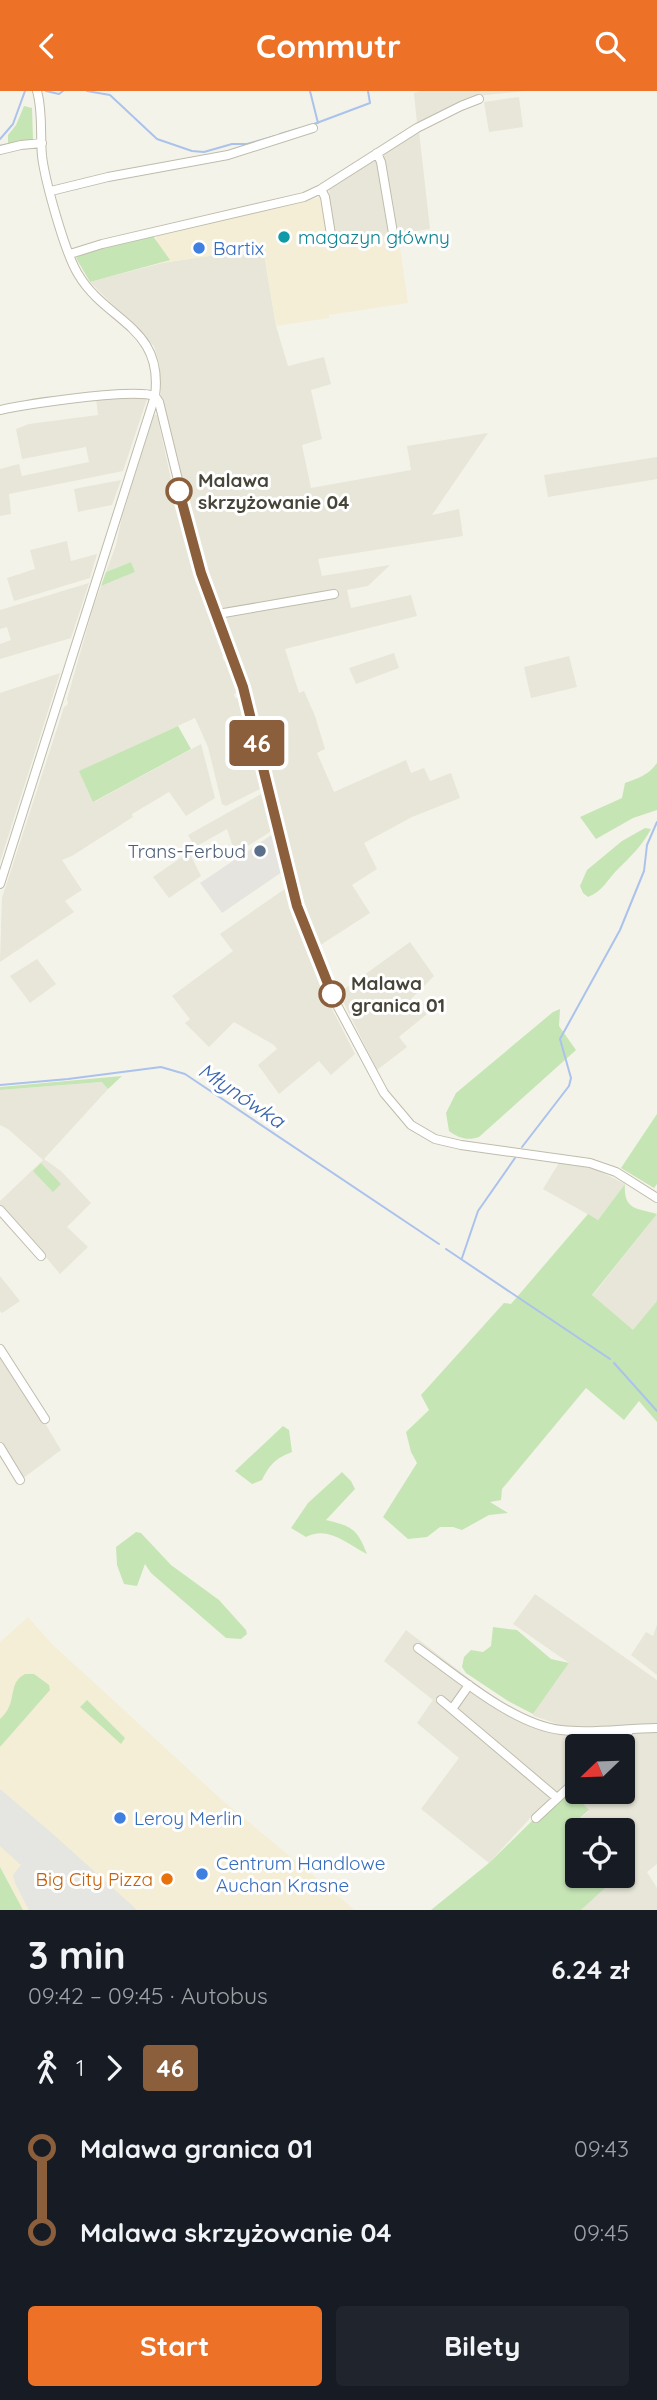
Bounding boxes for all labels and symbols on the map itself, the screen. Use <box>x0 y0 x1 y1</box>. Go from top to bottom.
place label: magazyn główny <box>298 225 450 249</box>
marker: magazyn główny <box>276 229 292 245</box>
place label: Bartix <box>213 236 264 260</box>
marker: Bartix <box>191 240 207 256</box>
place label: Malawa skrzyżowanie 04 <box>198 468 349 514</box>
marker: Malawa skrzyżowanie 04 <box>166 478 192 504</box>
line badge: 46 <box>226 720 288 766</box>
place label: Trans-Ferbud <box>127 839 246 863</box>
marker: Trans-Ferbud <box>252 843 268 859</box>
place label: Malawa granica 01 <box>351 971 445 1017</box>
marker: Malawa granica 01 <box>319 981 345 1007</box>
water label: Młynówka <box>194 1057 291 1134</box>
north arrow <box>565 1734 635 1804</box>
place label: Leroy Merlin <box>134 1806 242 1830</box>
marker: Leroy Merlin <box>112 1810 128 1826</box>
place label: Centrum Handlowe Auchan Krasne <box>216 1851 386 1897</box>
marker: Centrum Handlowe Auchan Krasne <box>194 1866 210 1882</box>
place label: Big City Pizza <box>36 1867 153 1891</box>
marker: Big City Pizza <box>159 1871 175 1887</box>

